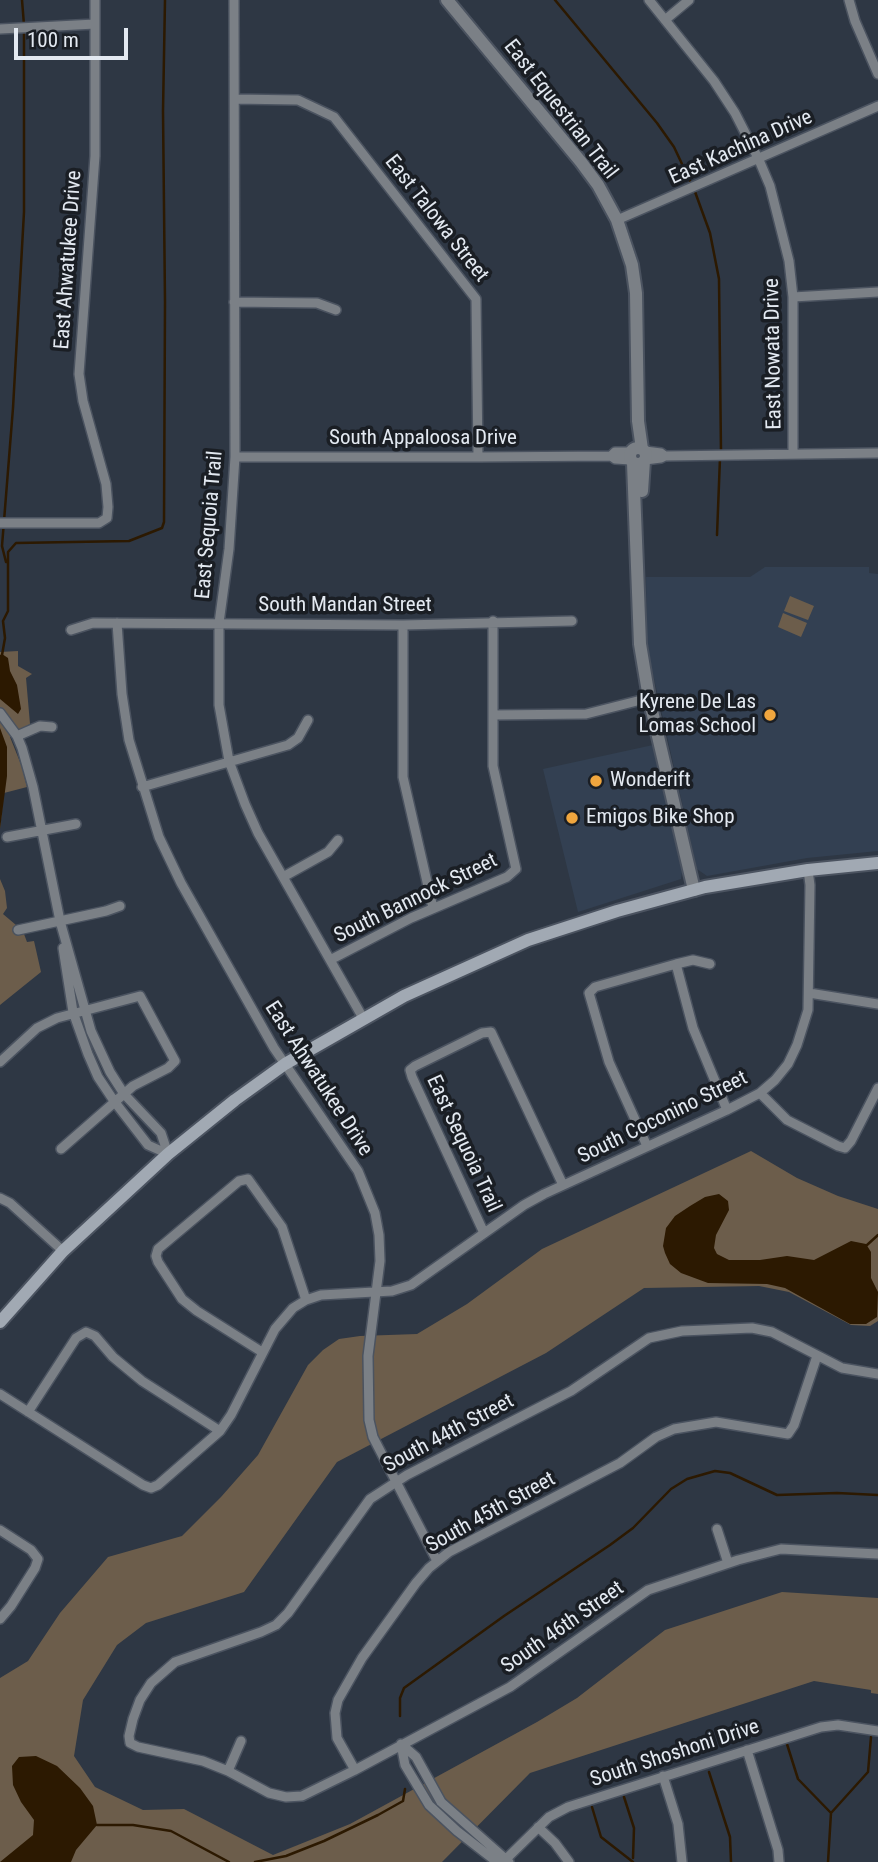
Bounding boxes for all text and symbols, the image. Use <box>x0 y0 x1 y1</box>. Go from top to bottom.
scale bar <box>18 14 131 58</box>
text: 100 m <box>27 28 79 52</box>
street label: East Equestrian Trail <box>498 35 622 185</box>
street label: East Kachina Drive <box>665 105 817 191</box>
street label: East Talowa Street <box>379 151 493 287</box>
street label: East Ahwatukee Drive <box>50 170 88 350</box>
street label: East Nowata Drive <box>760 278 788 430</box>
street label: South Appaloosa Drive <box>329 426 517 452</box>
street label: East Sequoia Trail <box>191 450 229 600</box>
street label: South Mandan Street <box>258 593 432 619</box>
place label: Kyrene De Las Lomas School <box>639 690 756 740</box>
marker: Kyrene De Las Lomas School <box>762 707 778 723</box>
place label: Wonderift <box>610 768 691 794</box>
marker: Wonderift <box>588 773 604 789</box>
place label: Emigos Bike Shop <box>586 805 734 831</box>
marker: Emigos Bike Shop <box>564 810 580 826</box>
street label: South Bannock Street <box>330 849 502 949</box>
street label: East Ahwatukee Drive <box>259 997 377 1161</box>
street label: South Coconino Street <box>574 1066 752 1170</box>
street label: East Sequoia Trail <box>420 1071 506 1217</box>
street label: South 44th Street <box>380 1389 518 1479</box>
street label: South 45th Street <box>422 1467 560 1559</box>
street label: South 46th Street <box>497 1576 629 1680</box>
street label: South Shoshoni Drive <box>587 1715 763 1793</box>

